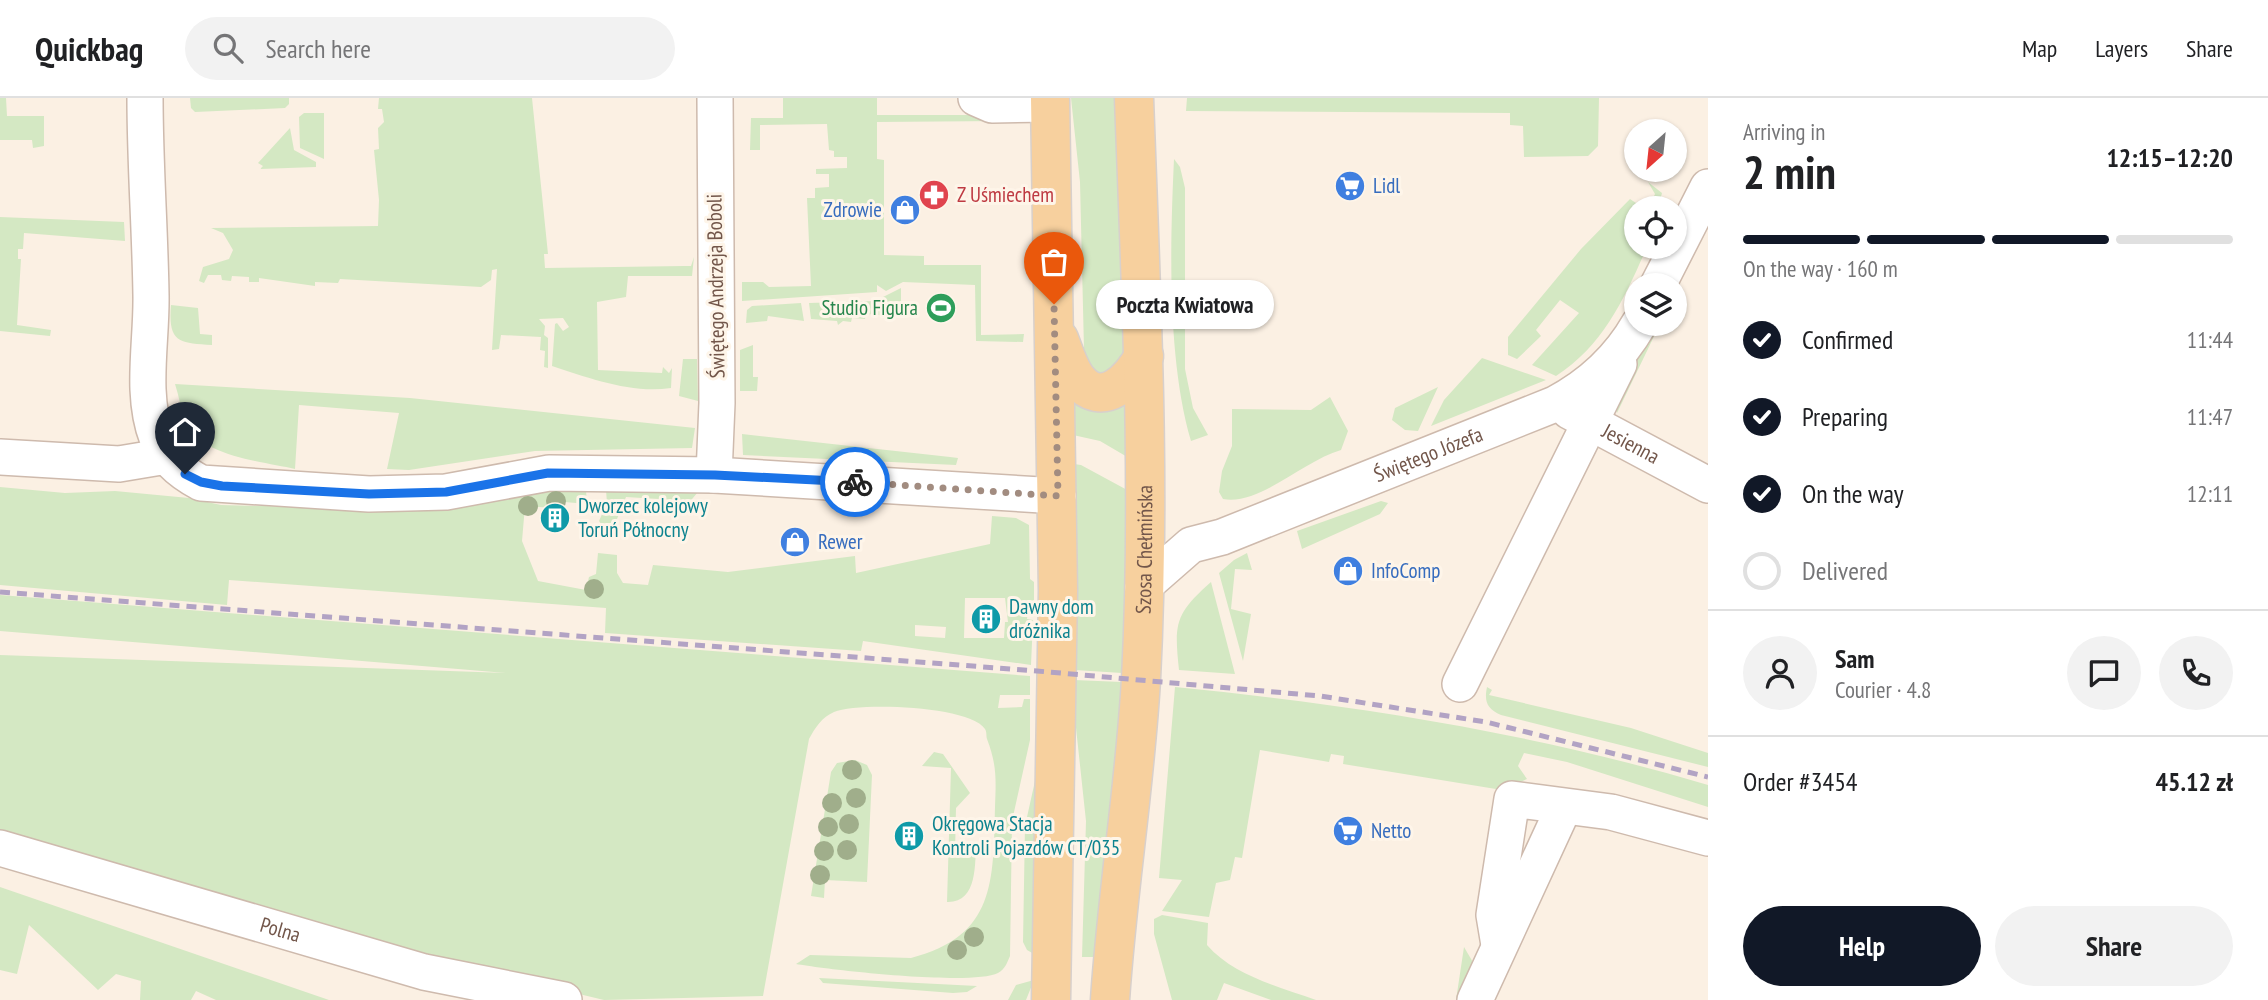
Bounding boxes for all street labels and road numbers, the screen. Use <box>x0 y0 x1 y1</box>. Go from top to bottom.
street label: Świętego Andrzeja Boboli <box>700 193 731 379</box>
street label: Jesienna <box>1597 417 1664 470</box>
street label: Świętego Józefa <box>1370 420 1487 488</box>
street label: Szosa Chełmińska <box>1130 485 1158 614</box>
street label: Polna <box>257 911 304 948</box>

